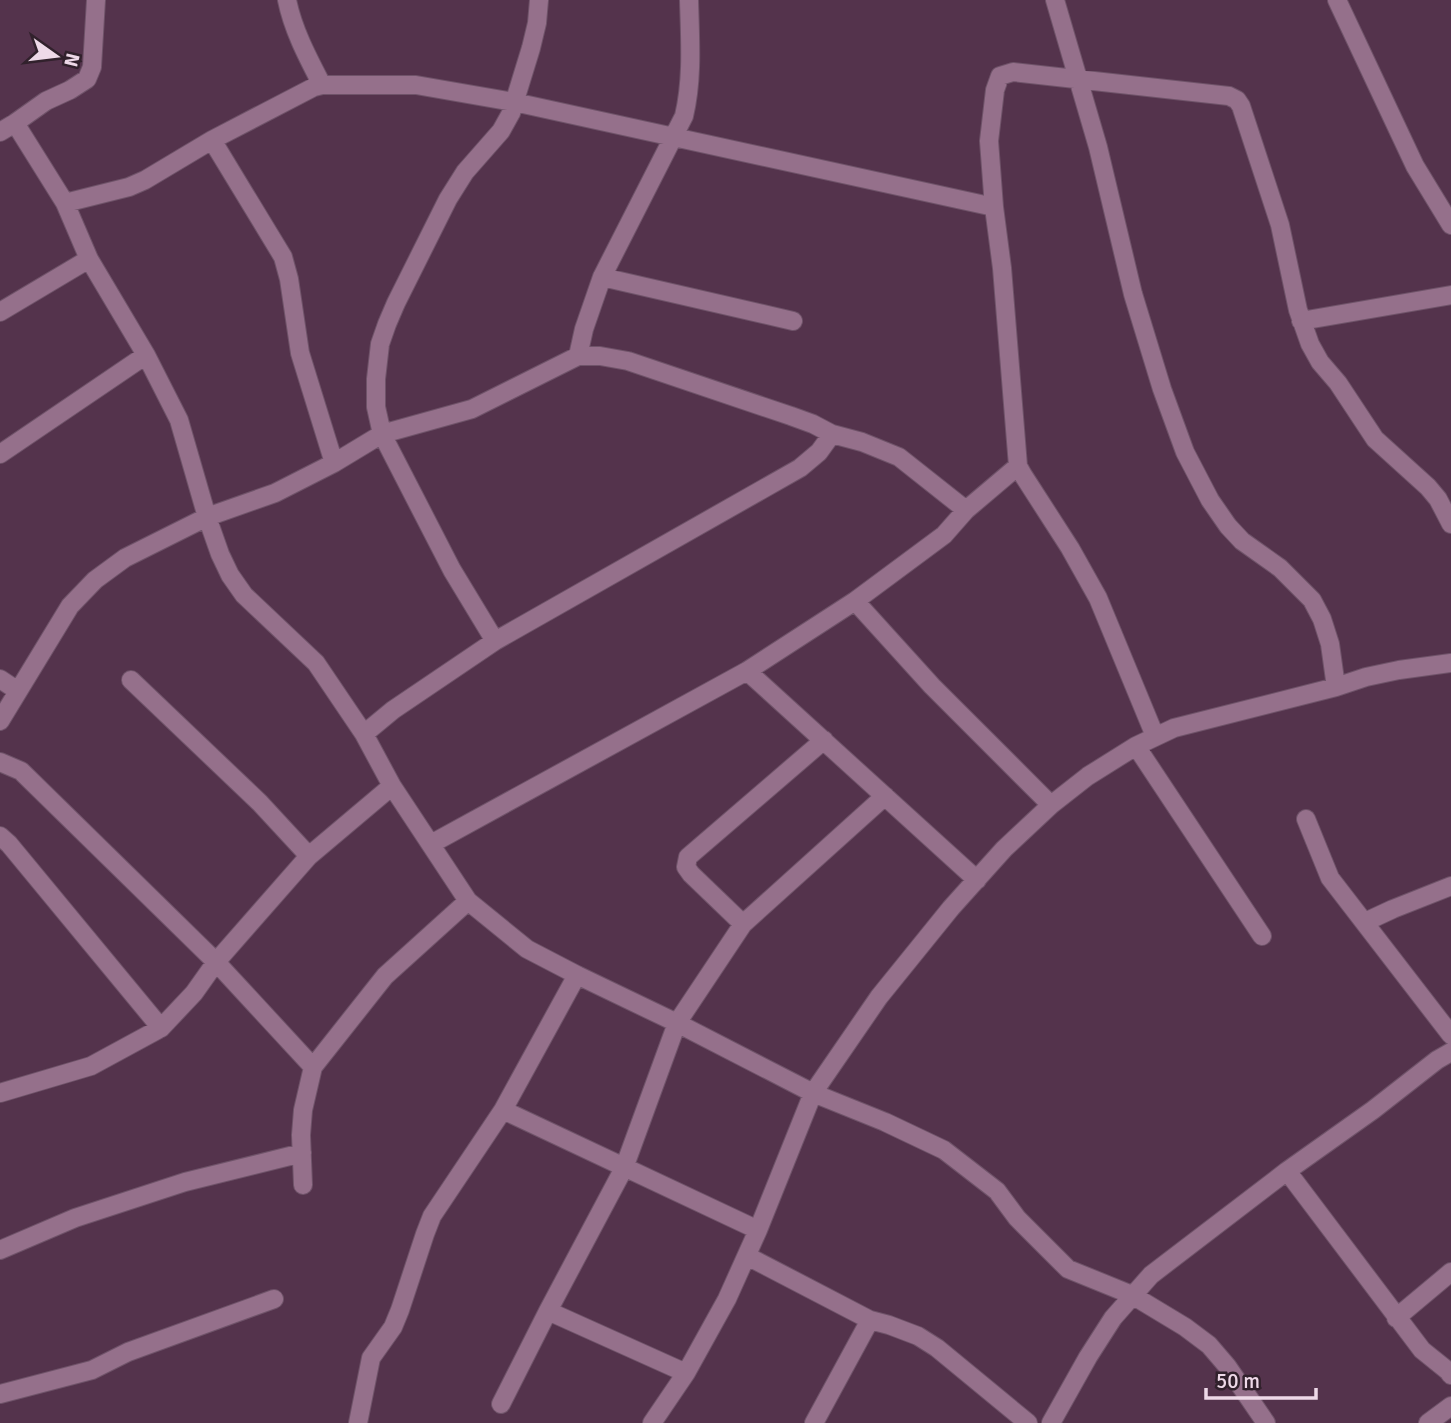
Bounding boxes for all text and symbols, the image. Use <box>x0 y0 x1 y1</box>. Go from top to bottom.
north arrow <box>21 21 91 91</box>
text: N <box>58 51 85 69</box>
scale bar <box>1206 1356 1316 1400</box>
text: 50 m <box>1216 1368 1260 1394</box>

